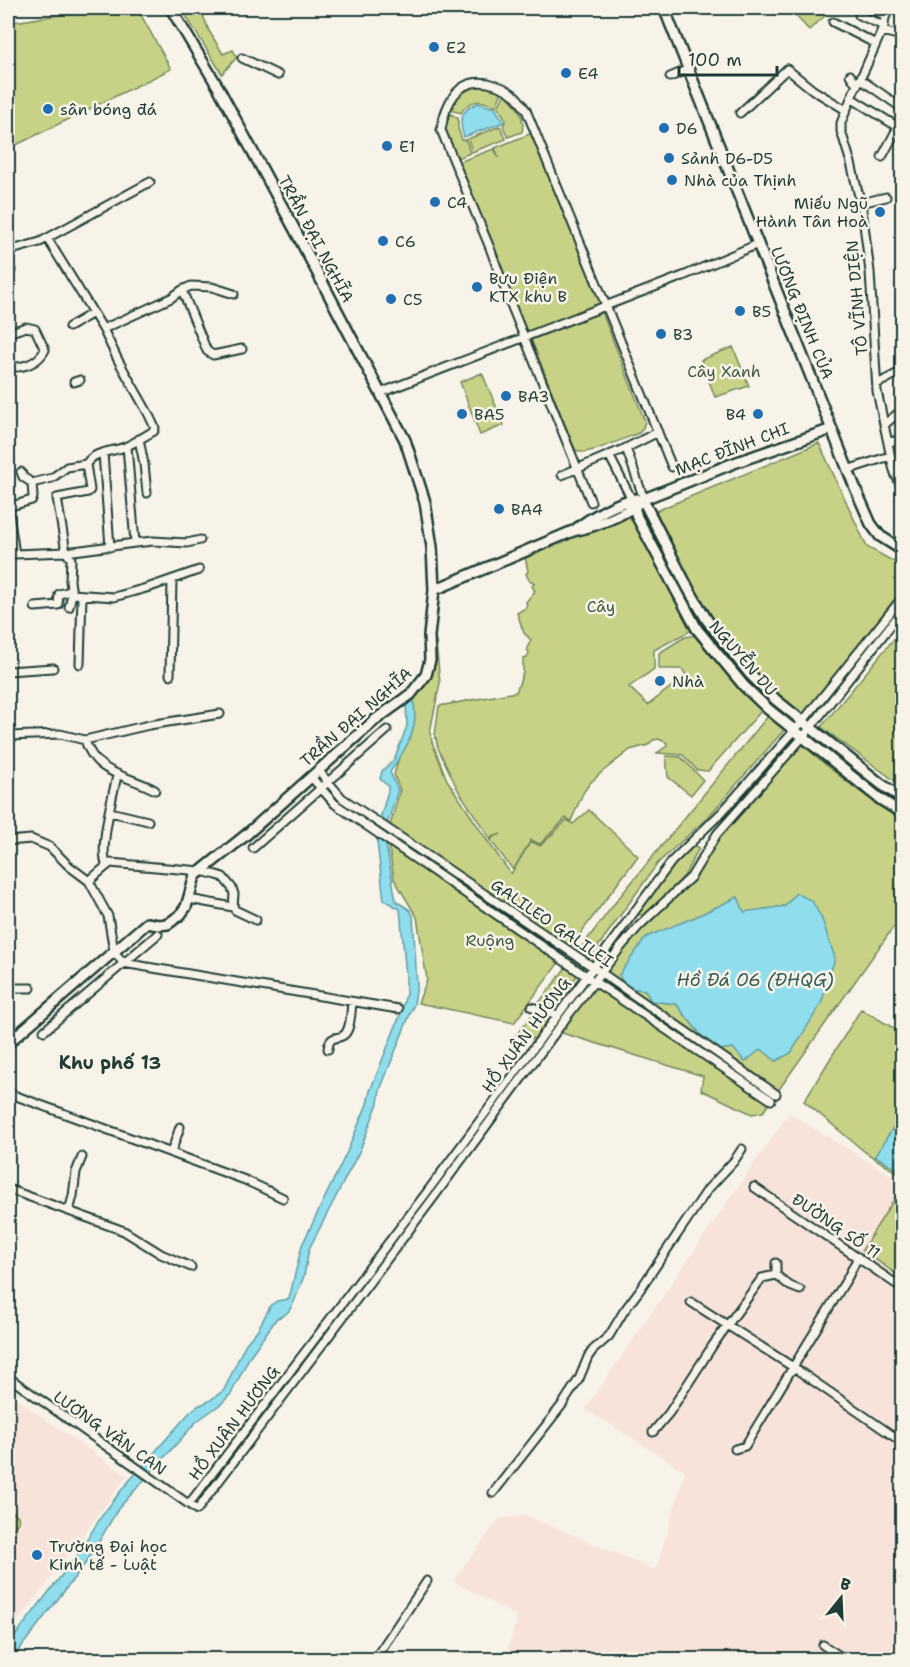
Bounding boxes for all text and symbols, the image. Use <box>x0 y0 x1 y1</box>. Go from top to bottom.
place label: E2 <box>446 37 467 58</box>
scale bar <box>679 39 776 77</box>
marker: E2 <box>427 40 441 54</box>
text: 100 m <box>688 48 742 72</box>
place label: E4 <box>578 63 598 84</box>
marker: E4 <box>559 66 573 80</box>
place label: sân bóng đá <box>60 99 157 120</box>
marker: sân bóng đá <box>41 102 55 116</box>
place label: D6 <box>676 118 698 139</box>
marker: D6 <box>657 121 671 135</box>
place label: E1 <box>399 136 415 157</box>
marker: E1 <box>380 139 394 153</box>
place label: Sảnh D6-D5 <box>681 148 773 169</box>
marker: Sảnh D6-D5 <box>662 151 676 165</box>
place label: Nhà của Thịnh <box>684 170 797 191</box>
street label: TRẦN ĐẠI NGHĨA <box>274 171 360 306</box>
marker: Nhà của Thịnh <box>665 173 679 187</box>
place label: C4 <box>447 192 467 213</box>
place label: Miếu Ngũ Hành Tân Hoà <box>756 193 868 232</box>
marker: C4 <box>428 195 442 209</box>
marker: Miếu Ngũ Hành Tân Hoà <box>873 205 887 219</box>
place label: C6 <box>395 231 416 252</box>
marker: C6 <box>376 234 390 248</box>
street label: TÔ VĨNH DIỆN <box>841 240 872 357</box>
street label: LƯƠNG ĐỊNH CỦA <box>766 243 839 382</box>
place label: Bưu Điện KTX khu B <box>489 268 567 307</box>
marker: Bưu Điện KTX khu B <box>470 280 484 294</box>
place label: C5 <box>403 289 423 310</box>
marker: C5 <box>384 292 398 306</box>
place label: B5 <box>752 301 771 322</box>
marker: B5 <box>733 304 747 318</box>
place label: B3 <box>673 324 693 345</box>
marker: B3 <box>654 327 668 341</box>
park label: Cây Xanh <box>687 361 761 382</box>
place label: BA3 <box>518 386 549 407</box>
marker: BA3 <box>499 389 513 403</box>
place label: BA5 <box>474 404 505 425</box>
place label: B4 <box>726 404 746 425</box>
marker: BA5 <box>455 407 469 421</box>
marker: B4 <box>751 407 765 421</box>
street label: MẠC ĐĨNH CHI <box>672 417 792 480</box>
place label: BA4 <box>511 499 543 520</box>
marker: BA4 <box>492 502 506 516</box>
park label: Cây <box>587 596 615 617</box>
street label: NGUYỄN DU <box>704 615 783 700</box>
street label: TRẦN ĐẠI NGHĨA <box>295 661 416 771</box>
place label: Nhà <box>672 671 704 692</box>
marker: Nhà <box>653 674 667 688</box>
street label: GALILEO GALILEI <box>487 874 617 972</box>
park label: Ruộng <box>466 930 515 951</box>
water label: Hồ Đá 06 (ĐHQG) <box>677 968 833 992</box>
street label: HỒ XUÂN HƯƠNG <box>475 972 575 1097</box>
district label: Khu phố 13 <box>59 1051 161 1075</box>
street label: ĐƯỜNG SỐ 11 <box>788 1187 885 1263</box>
street label: HỒ XUÂN HƯƠNG <box>182 1360 284 1484</box>
street label: LƯƠNG VĂN CAN <box>49 1386 171 1480</box>
place label: Trường Đại học Kinh tế - Luật <box>49 1536 167 1575</box>
marker: Trường Đại học Kinh tế - Luật <box>30 1548 44 1562</box>
north arrow <box>811 1568 871 1628</box>
text: B <box>838 1573 854 1596</box>

